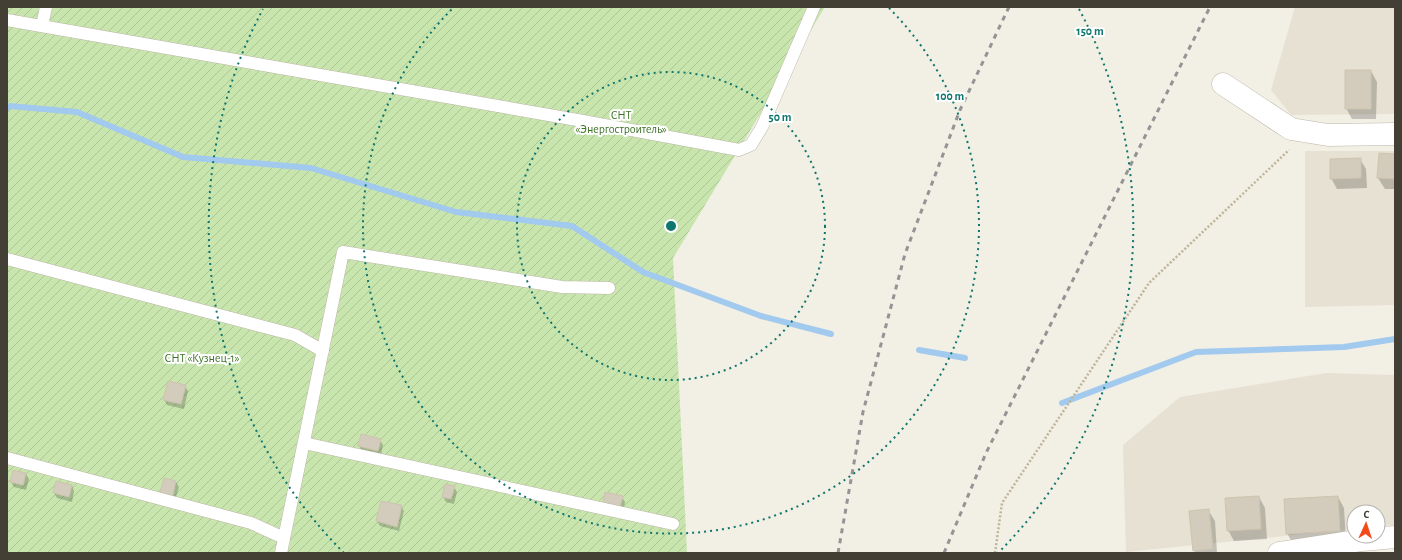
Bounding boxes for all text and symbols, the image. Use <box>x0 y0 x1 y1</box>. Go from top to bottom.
text: 150 m <box>1076 25 1104 37</box>
text: 100 m <box>936 90 964 102</box>
park label: СНТ «Энергостроитель» <box>575 109 667 135</box>
text: 50 m <box>769 111 792 123</box>
centre of rings <box>664 219 678 233</box>
park label: СНТ «Кузнец-1» <box>165 352 240 365</box>
north arrow <box>1346 504 1386 544</box>
text: С <box>1363 509 1370 520</box>

